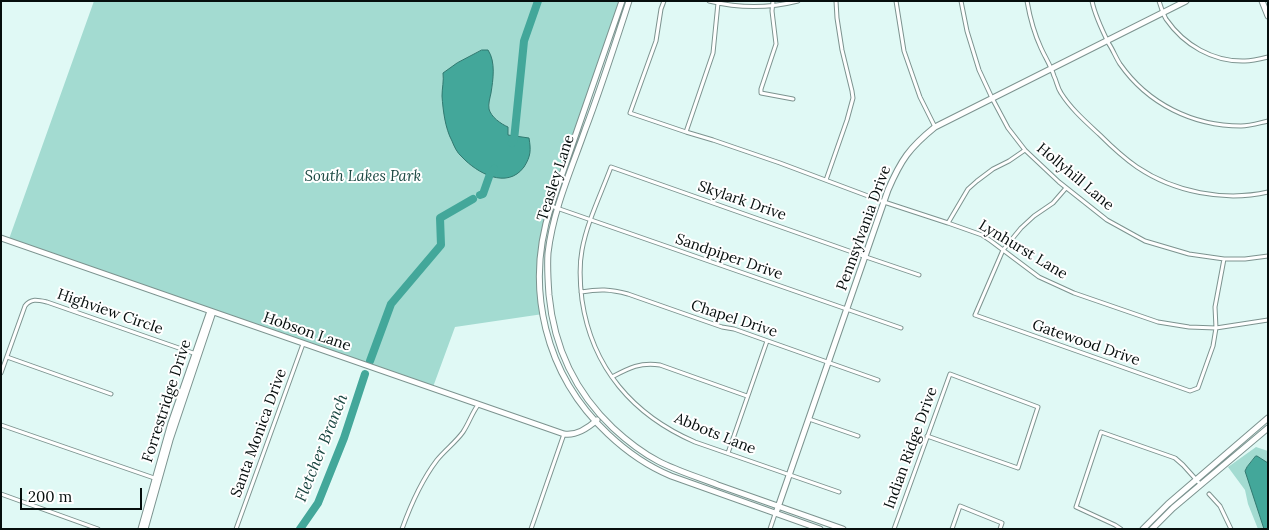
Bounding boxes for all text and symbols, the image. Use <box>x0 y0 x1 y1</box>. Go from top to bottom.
street label: Teasley Lane <box>534 133 578 223</box>
street label: Hollyhill Lane <box>1033 139 1117 215</box>
street label: Pennsylvania Drive <box>833 163 895 293</box>
park label: South Lakes Park <box>305 168 421 186</box>
street label: Skylark Drive <box>695 177 789 225</box>
street label: Lynhurst Lane <box>975 216 1071 284</box>
street label: Sandpiper Drive <box>673 230 785 284</box>
street label: Highview Circle <box>55 286 165 338</box>
street label: Chapel Drive <box>688 297 780 341</box>
street label: Hobson Lane <box>261 309 353 355</box>
street label: Gatewood Drive <box>1030 316 1142 370</box>
street label: Forrestridge Drive <box>139 337 195 465</box>
street label: Santa Monica Drive <box>227 366 291 500</box>
street label: Indian Ridge Drive <box>881 385 941 511</box>
water label: Fletcher Branch <box>292 391 352 505</box>
street label: Abbots Lane <box>672 409 758 459</box>
scale bar <box>22 478 145 510</box>
text: 200 m <box>28 487 72 506</box>

